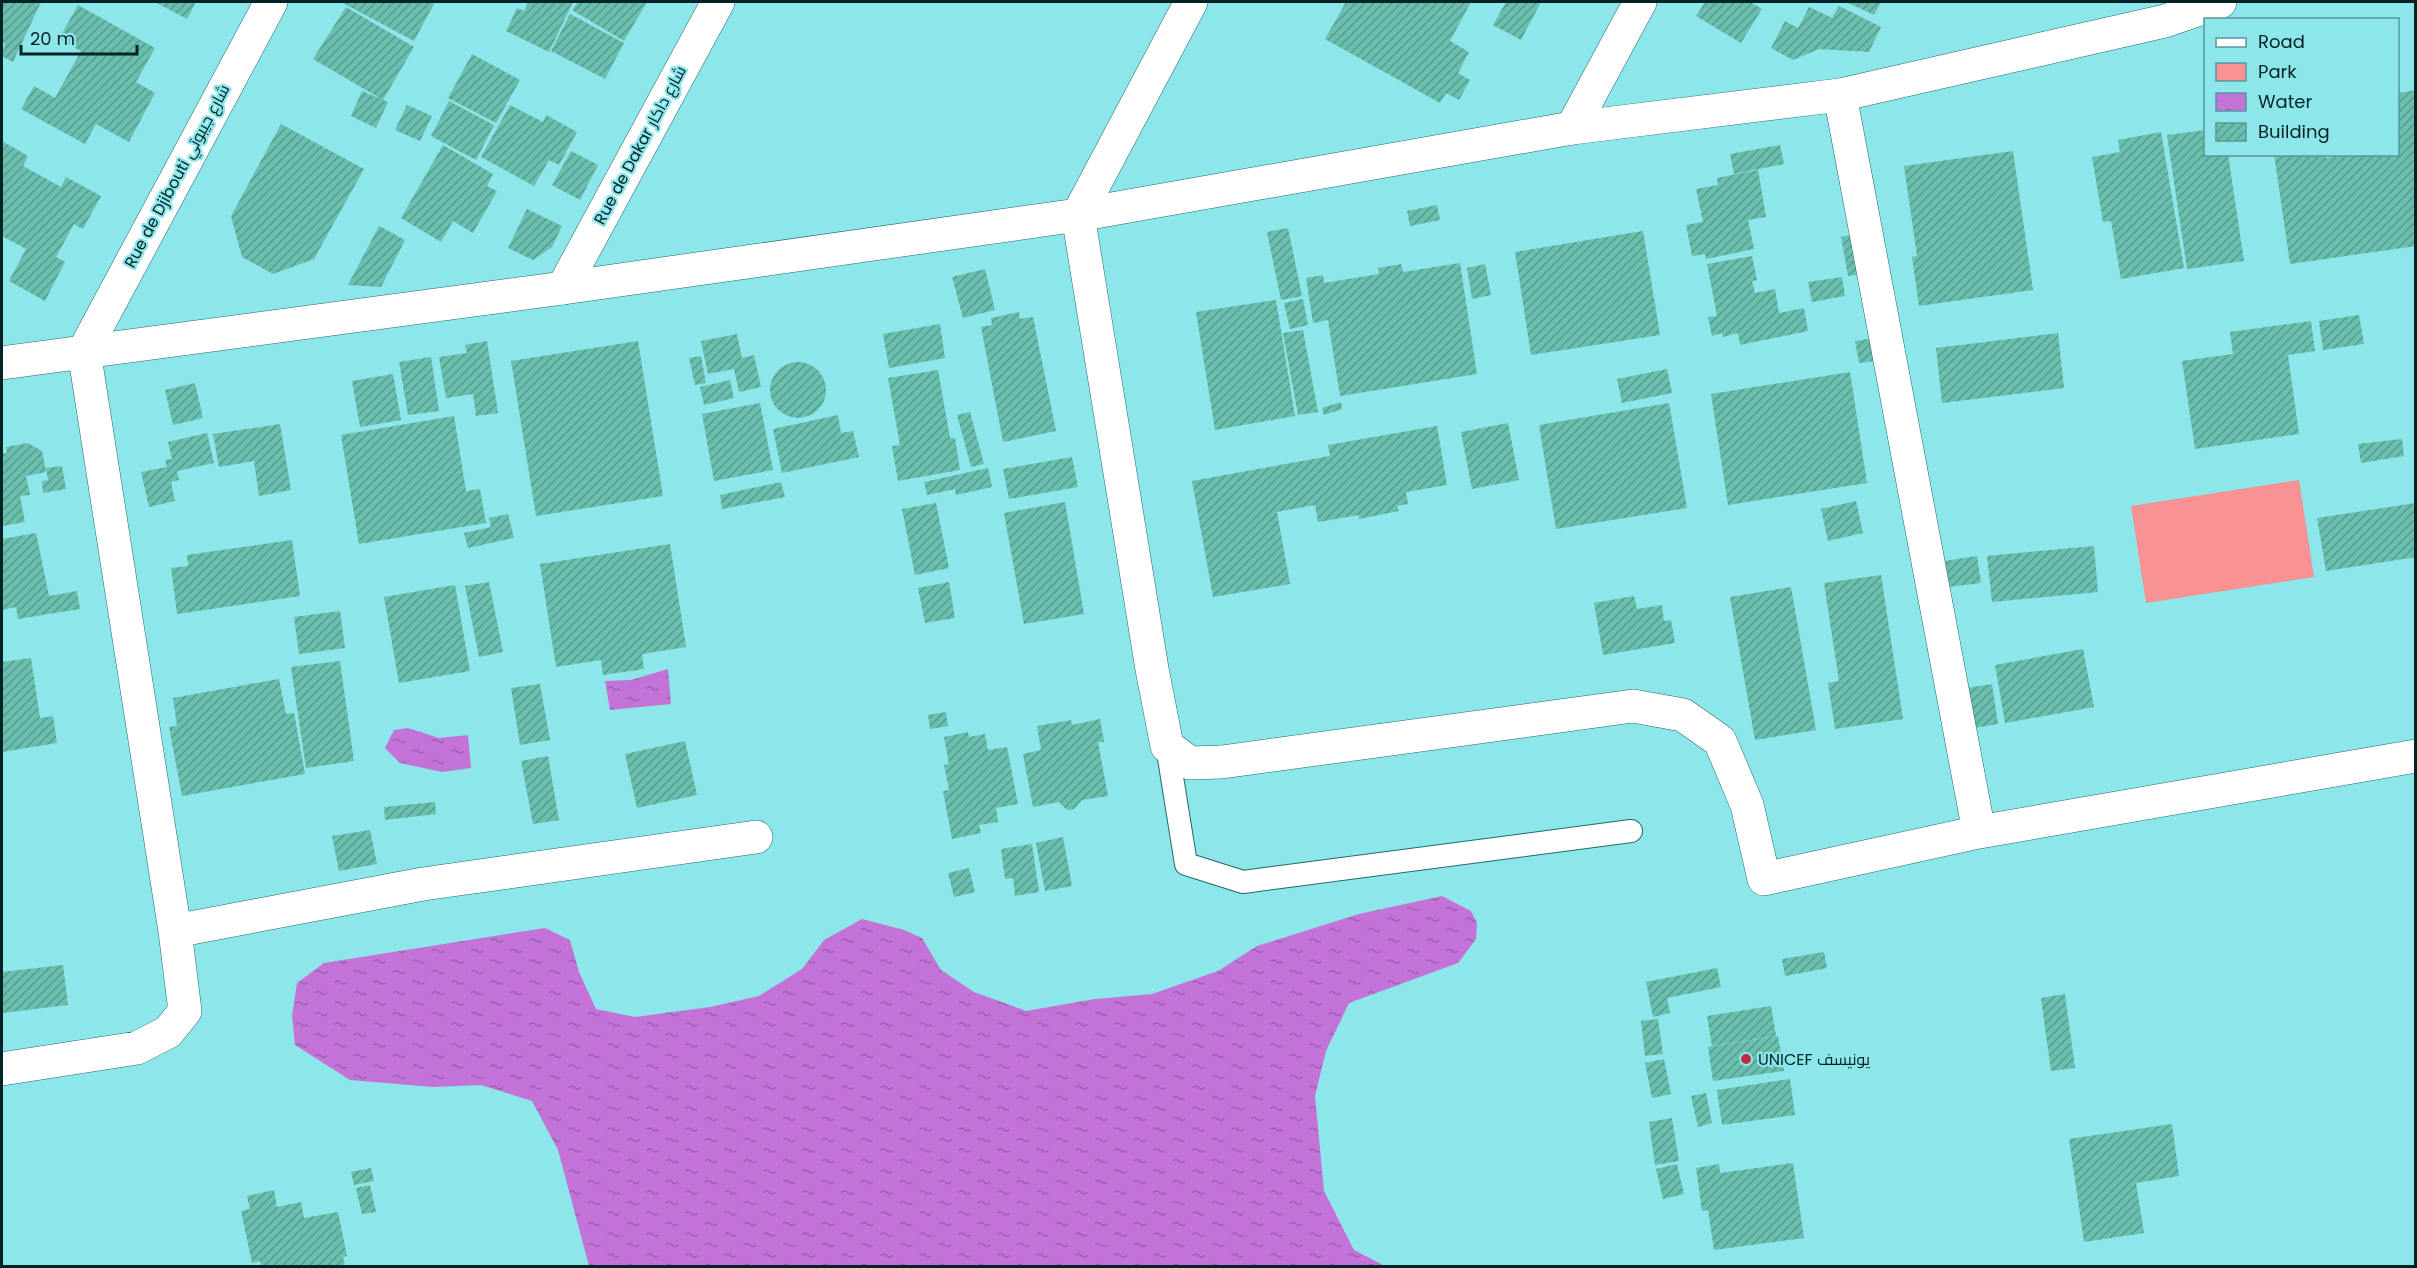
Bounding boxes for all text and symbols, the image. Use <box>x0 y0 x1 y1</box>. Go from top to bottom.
scale bar <box>21 18 136 56</box>
legend <box>2204 18 2399 156</box>
text: 20 m <box>30 26 75 51</box>
text: Road <box>2258 29 2305 54</box>
text: Park <box>2258 59 2297 84</box>
street label: Rue de Dakar شارع داكار <box>588 62 692 228</box>
street label: Rue de Djibouti شارع جيبوتي <box>119 80 237 273</box>
text: Water <box>2258 89 2312 114</box>
text: Building <box>2258 119 2330 144</box>
place label: UNICEF يونيسف <box>1758 1048 1871 1071</box>
marker: UNICEF يونيسف <box>1739 1052 1753 1066</box>

